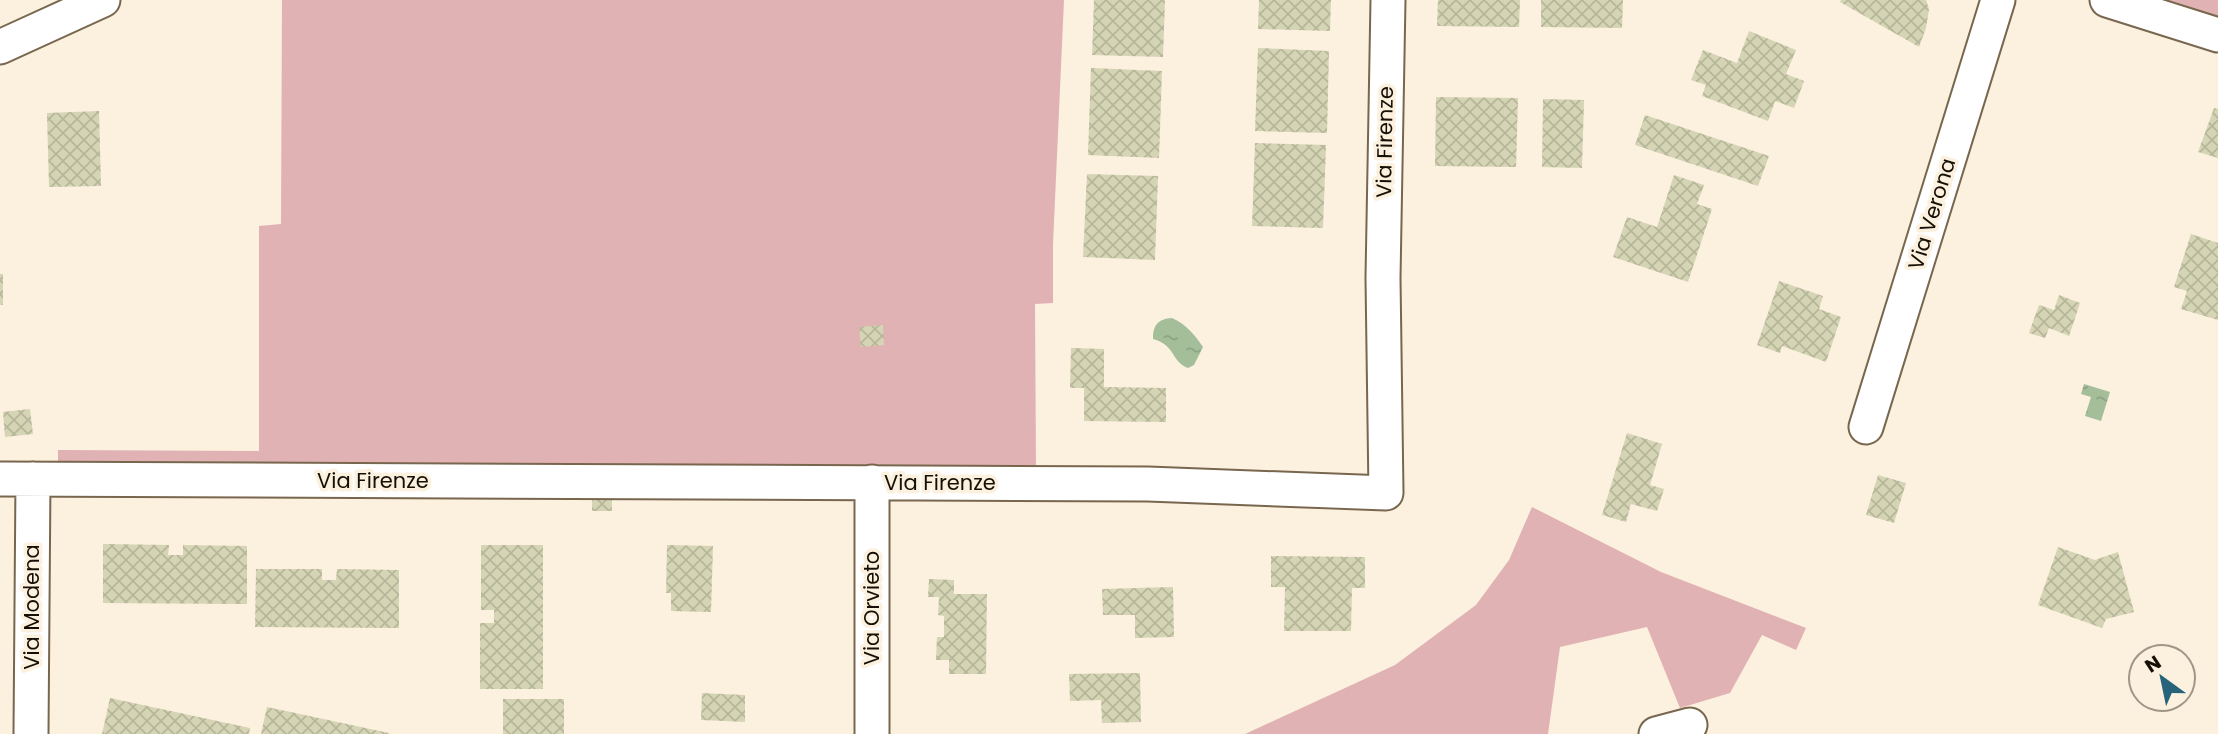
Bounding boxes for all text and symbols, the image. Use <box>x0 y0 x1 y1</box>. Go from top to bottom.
street label: Via Firenze <box>1369 86 1400 198</box>
street label: Via Verona <box>1901 154 1962 273</box>
street label: Via Firenze <box>317 466 429 495</box>
street label: Via Firenze <box>884 468 996 497</box>
street label: Via Modena <box>17 544 46 670</box>
street label: Via Orvieto <box>857 551 886 665</box>
north arrow <box>2127 643 2197 713</box>
text: N <box>2140 649 2166 679</box>

